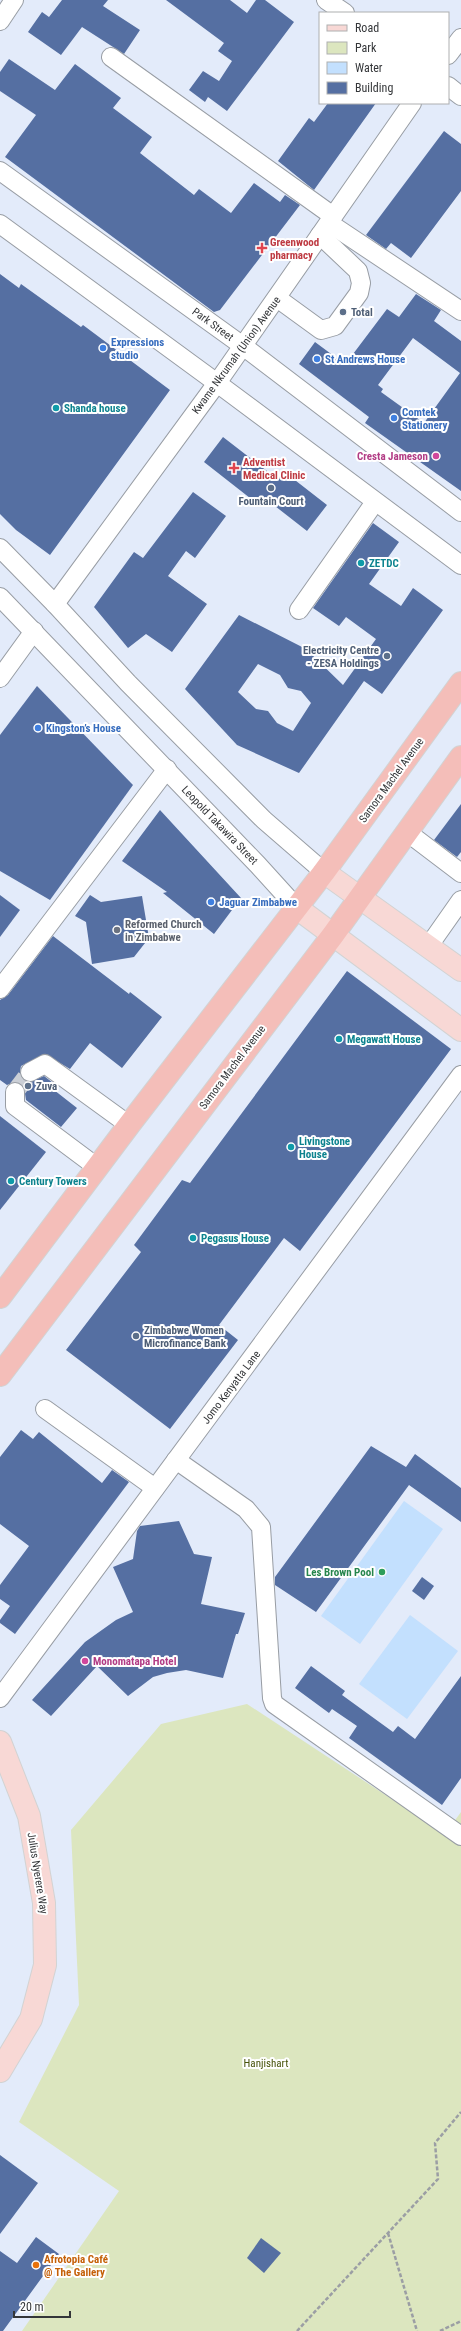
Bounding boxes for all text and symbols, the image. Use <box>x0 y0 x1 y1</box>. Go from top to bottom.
legend <box>319 12 449 104</box>
text: Road <box>355 21 379 35</box>
text: Park <box>355 41 377 55</box>
text: Water <box>355 61 383 75</box>
text: Building <box>355 81 393 95</box>
place label: Greenwood pharmacy <box>270 236 319 262</box>
marker: Greenwood pharmacy <box>257 243 267 253</box>
street label: Kwame Nkrumah (Union) Avenue <box>189 294 283 417</box>
street label: Park Street <box>190 305 236 344</box>
place label: Total <box>351 306 373 319</box>
marker: Total <box>338 307 348 317</box>
place label: Expressions studio <box>111 336 164 362</box>
marker: Expressions studio <box>98 343 108 353</box>
place label: St Andrews House <box>325 353 405 366</box>
marker: St Andrews House <box>312 354 322 364</box>
place label: Shanda house <box>64 402 126 415</box>
marker: Shanda house <box>51 403 61 413</box>
place label: Comtek Stationery <box>402 406 448 432</box>
marker: Comtek Stationery <box>389 413 399 423</box>
place label: Cresta Jameson <box>357 450 428 463</box>
marker: Cresta Jameson <box>431 451 441 461</box>
place label: Adventist Medical Clinic <box>243 456 305 482</box>
marker: Adventist Medical Clinic <box>228 462 240 474</box>
marker: Fountain Court <box>266 483 276 493</box>
place label: Fountain Court <box>238 495 304 508</box>
place label: ZETDC <box>369 557 399 570</box>
marker: ZETDC <box>356 558 366 568</box>
place label: Electricity Centre - ZESA Holdings <box>303 644 379 670</box>
marker: Electricity Centre - ZESA Holdings <box>382 651 392 661</box>
place label: Kingston’s House <box>46 722 121 735</box>
marker: Kingston’s House <box>33 723 43 733</box>
street label: Samora Machel Avenue <box>356 735 427 825</box>
street label: Leopold Takawira Street <box>179 783 260 867</box>
place label: Jaguar Zimbabwe <box>219 896 297 909</box>
marker: Jaguar Zimbabwe <box>206 897 216 907</box>
place label: Reformed Church in Zimbabwe <box>125 918 202 944</box>
marker: Reformed Church in Zimbabwe <box>112 925 122 935</box>
street label: Samora Machel Avenue <box>197 1023 268 1112</box>
place label: Megawatt House <box>347 1033 421 1046</box>
marker: Megawatt House <box>334 1034 344 1044</box>
place label: Zuva <box>36 1080 57 1093</box>
marker: Zuva <box>23 1081 33 1091</box>
place label: Livingstone House <box>299 1135 350 1161</box>
marker: Livingstone House <box>286 1142 296 1152</box>
place label: Century Towers <box>19 1175 87 1188</box>
marker: Century Towers <box>6 1176 16 1186</box>
place label: Pegasus House <box>201 1232 269 1245</box>
marker: Pegasus House <box>188 1233 198 1243</box>
place label: Zimbabwe Women Microfinance Bank <box>144 1324 227 1350</box>
marker: Zimbabwe Women Microfinance Bank <box>131 1331 141 1341</box>
street label: Jomo Kenyatta Lane <box>200 1348 263 1427</box>
place label: Les Brown Pool <box>306 1566 374 1579</box>
marker: Les Brown Pool <box>377 1567 387 1577</box>
place label: Monomatapa Hotel <box>93 1655 177 1668</box>
marker: Monomatapa Hotel <box>80 1656 90 1666</box>
street label: Julius Nyerere Way <box>25 1831 50 1915</box>
park label: Hanjishart <box>244 2057 288 2070</box>
place label: Afrotopia Café @ The Gallery <box>44 2253 108 2279</box>
marker: Afrotopia Café @ The Gallery <box>31 2260 41 2270</box>
scale bar <box>14 2293 70 2319</box>
text: 20 m <box>20 2300 44 2314</box>

